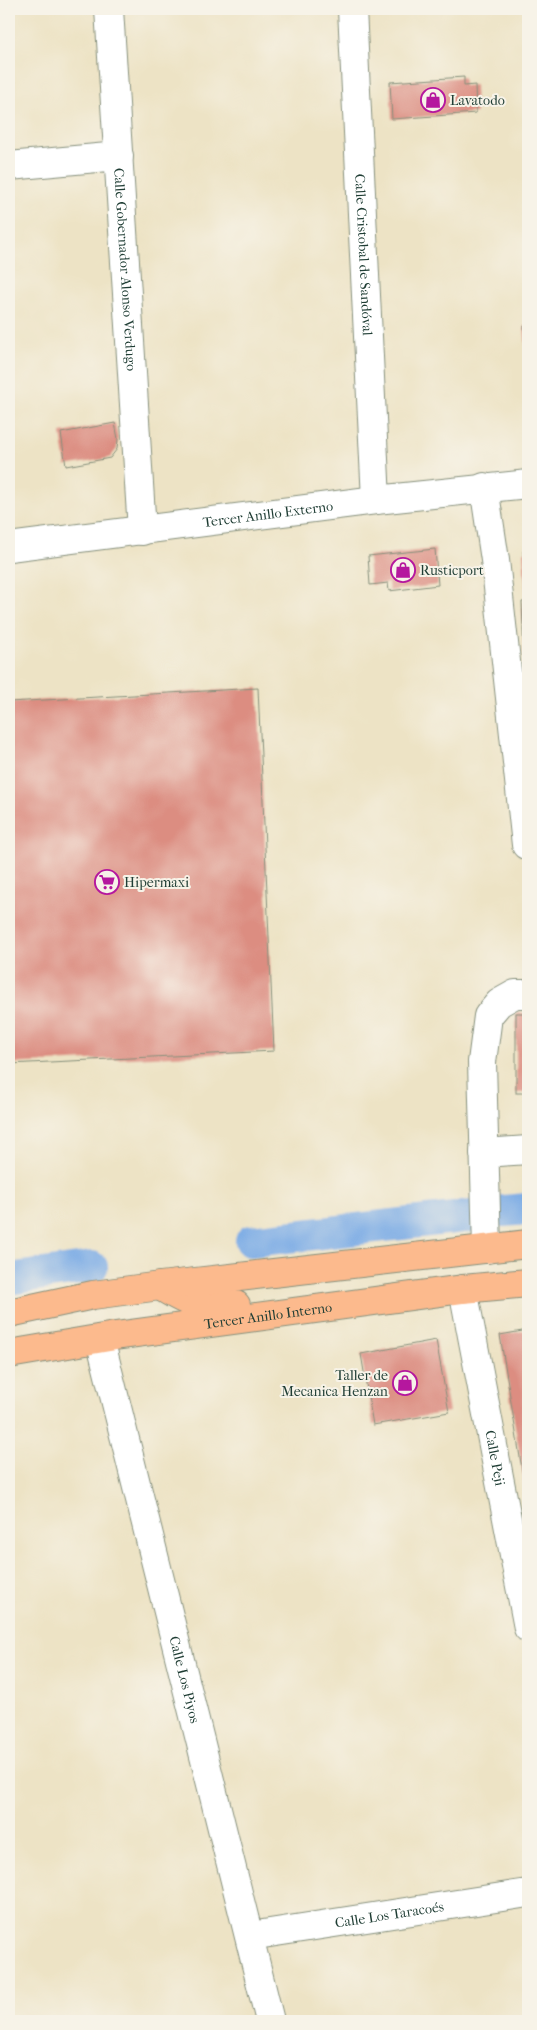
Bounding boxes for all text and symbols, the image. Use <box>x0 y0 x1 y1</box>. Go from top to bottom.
shop icon: Lavatodo <box>420 87 446 113</box>
place label: Lavatodo <box>450 92 505 109</box>
street label: Calle Gobernador Alonso Verdugo <box>110 167 140 372</box>
street label: Calle Cristobal de Sandóval <box>351 173 376 336</box>
street label: Tercer Anillo Externo <box>202 498 334 531</box>
shop icon: Rusticport <box>390 557 416 583</box>
place label: Rusticport <box>420 562 484 579</box>
supermarket icon: Hipermaxi <box>94 869 120 895</box>
place label: Hipermaxi <box>124 874 189 891</box>
street label: Tercer Anillo Interno <box>203 1299 333 1333</box>
place label: Taller de Mecanica Henzan <box>281 1367 388 1400</box>
shop icon: Taller de Mecanica Henzan <box>392 1370 418 1396</box>
street label: Calle Peji <box>481 1429 509 1487</box>
street label: Calle Los Piyos <box>165 1634 203 1725</box>
street label: Calle Los Taracoés <box>334 1898 445 1932</box>

